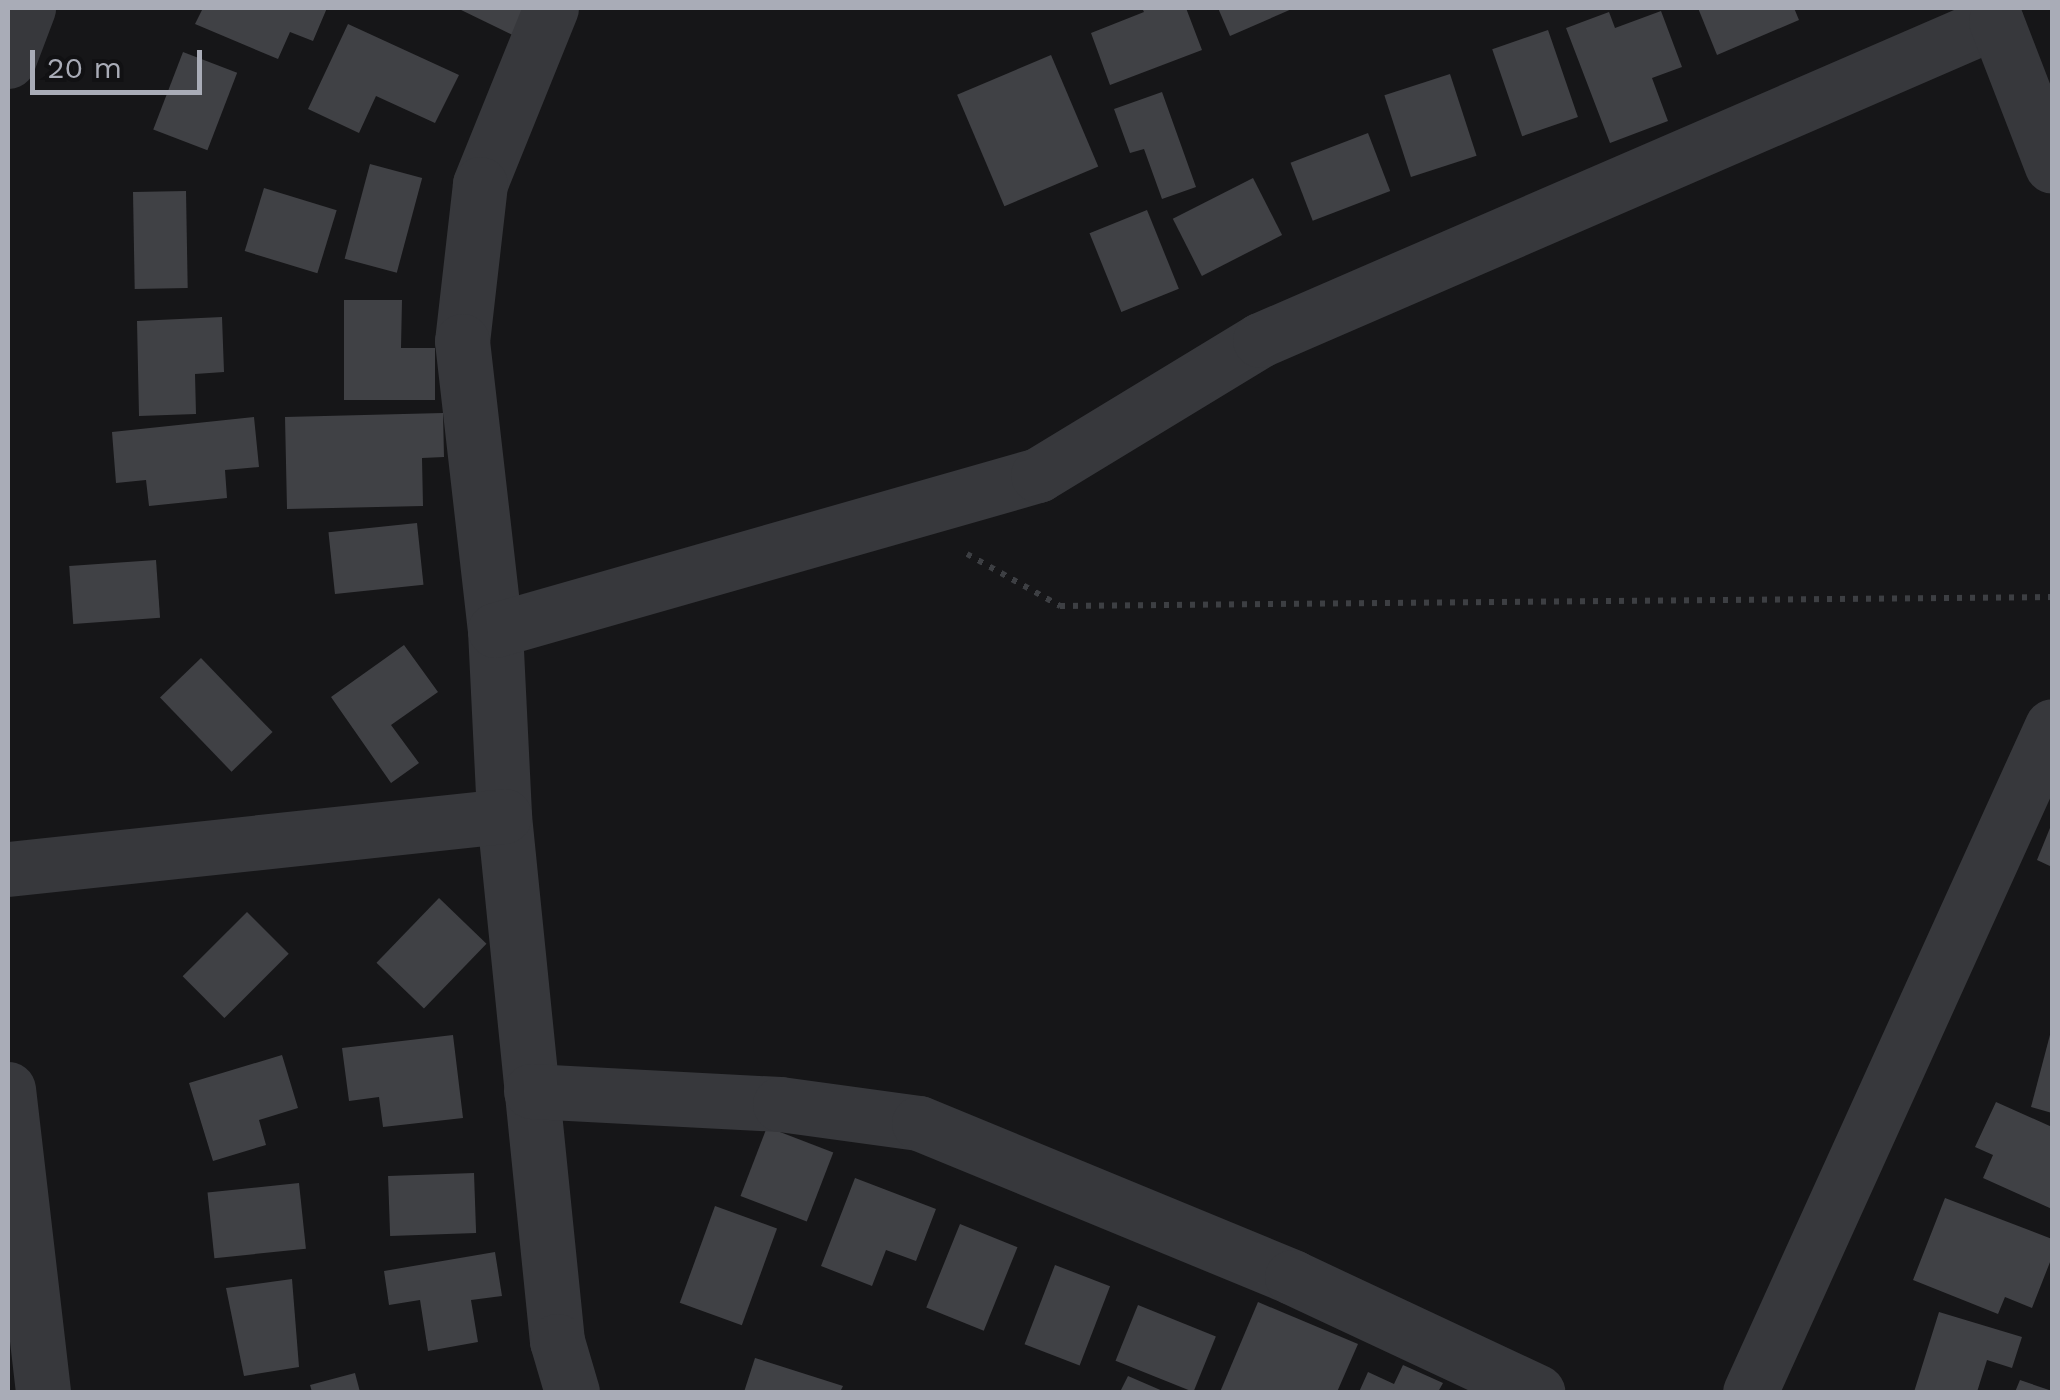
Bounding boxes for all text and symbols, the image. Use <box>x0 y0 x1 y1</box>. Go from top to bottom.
scale bar <box>35 30 208 92</box>
text: 20 m <box>47 50 122 85</box>

